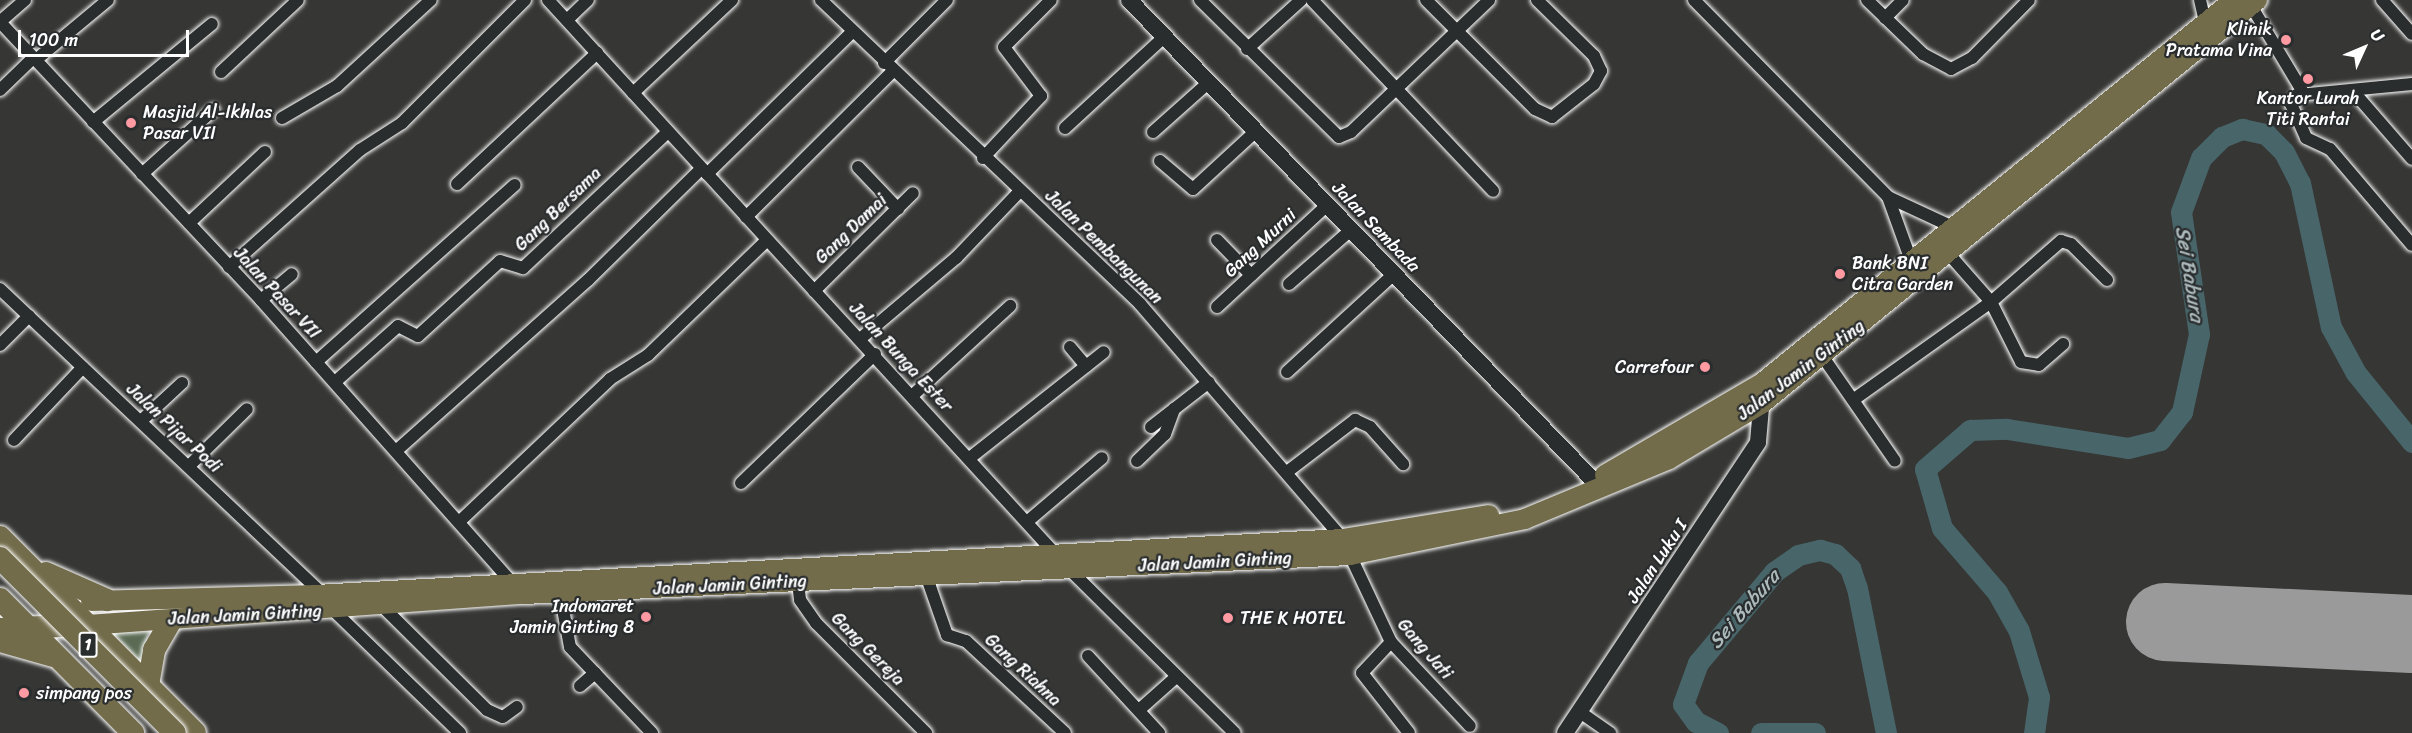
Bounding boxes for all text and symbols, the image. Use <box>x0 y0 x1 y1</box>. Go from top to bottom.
scale bar <box>21 18 192 56</box>
north arrow <box>2334 18 2394 78</box>
place label: Klinik Pratama Vina <box>2166 19 2272 62</box>
text: U <box>2363 21 2391 49</box>
text: 100 m <box>29 24 78 56</box>
marker: Klinik Pratama Vina <box>2277 31 2295 49</box>
marker: Kantor Lurah Titi Rantai <box>2301 72 2315 86</box>
place label: Kantor Lurah Titi Rantai <box>2257 88 2359 130</box>
place label: Masjid Al-Ikhlas Pasar VII <box>143 102 272 144</box>
marker: Masjid Al-Ikhlas Pasar VII <box>124 116 138 130</box>
street label: Gang Bersama <box>510 162 606 256</box>
street label: Jalan Sembada <box>1327 177 1425 277</box>
street label: Jalan Pembangunan <box>1040 185 1168 309</box>
street label: Gang Damai <box>811 190 891 268</box>
street label: Gang Murni <box>1220 204 1300 282</box>
water label: Sei Babura <box>2171 225 2209 323</box>
street label: Jalan Pasar VII <box>229 242 325 344</box>
place label: Bank BNI Citra Garden <box>1852 253 1953 296</box>
marker: Bank BNI Citra Garden <box>1833 267 1847 281</box>
street label: Jalan Bunga Ester <box>845 298 957 416</box>
street label: Jalan Jamin Ginting <box>1733 315 1869 425</box>
place label: Carrefour <box>1615 356 1693 378</box>
marker: Carrefour <box>1698 360 1712 374</box>
street label: Jalan Pijar Podi <box>122 378 226 478</box>
street label: Jalan Luku I <box>1622 515 1692 607</box>
street label: Jalan Jamin Ginting <box>1137 547 1293 577</box>
water label: Sei Babura <box>1703 565 1785 653</box>
street label: Jalan Jamin Ginting <box>652 570 808 600</box>
place label: Indomaret Jamin Ginting 8 <box>510 596 634 638</box>
street label: Jalan Jamin Ginting <box>167 600 323 630</box>
place label: THE K HOTEL <box>1240 607 1345 629</box>
street label: Gang Gereja <box>827 608 909 690</box>
marker: Indomaret Jamin Ginting 8 <box>639 610 653 624</box>
marker: THE K HOTEL <box>1221 611 1235 625</box>
street label: Gang Jati <box>1393 614 1457 684</box>
street label: Gang Riahna <box>980 629 1066 711</box>
road number: 1 <box>78 632 98 658</box>
place label: simpang pos <box>36 682 132 704</box>
marker: simpang pos <box>17 686 31 700</box>

